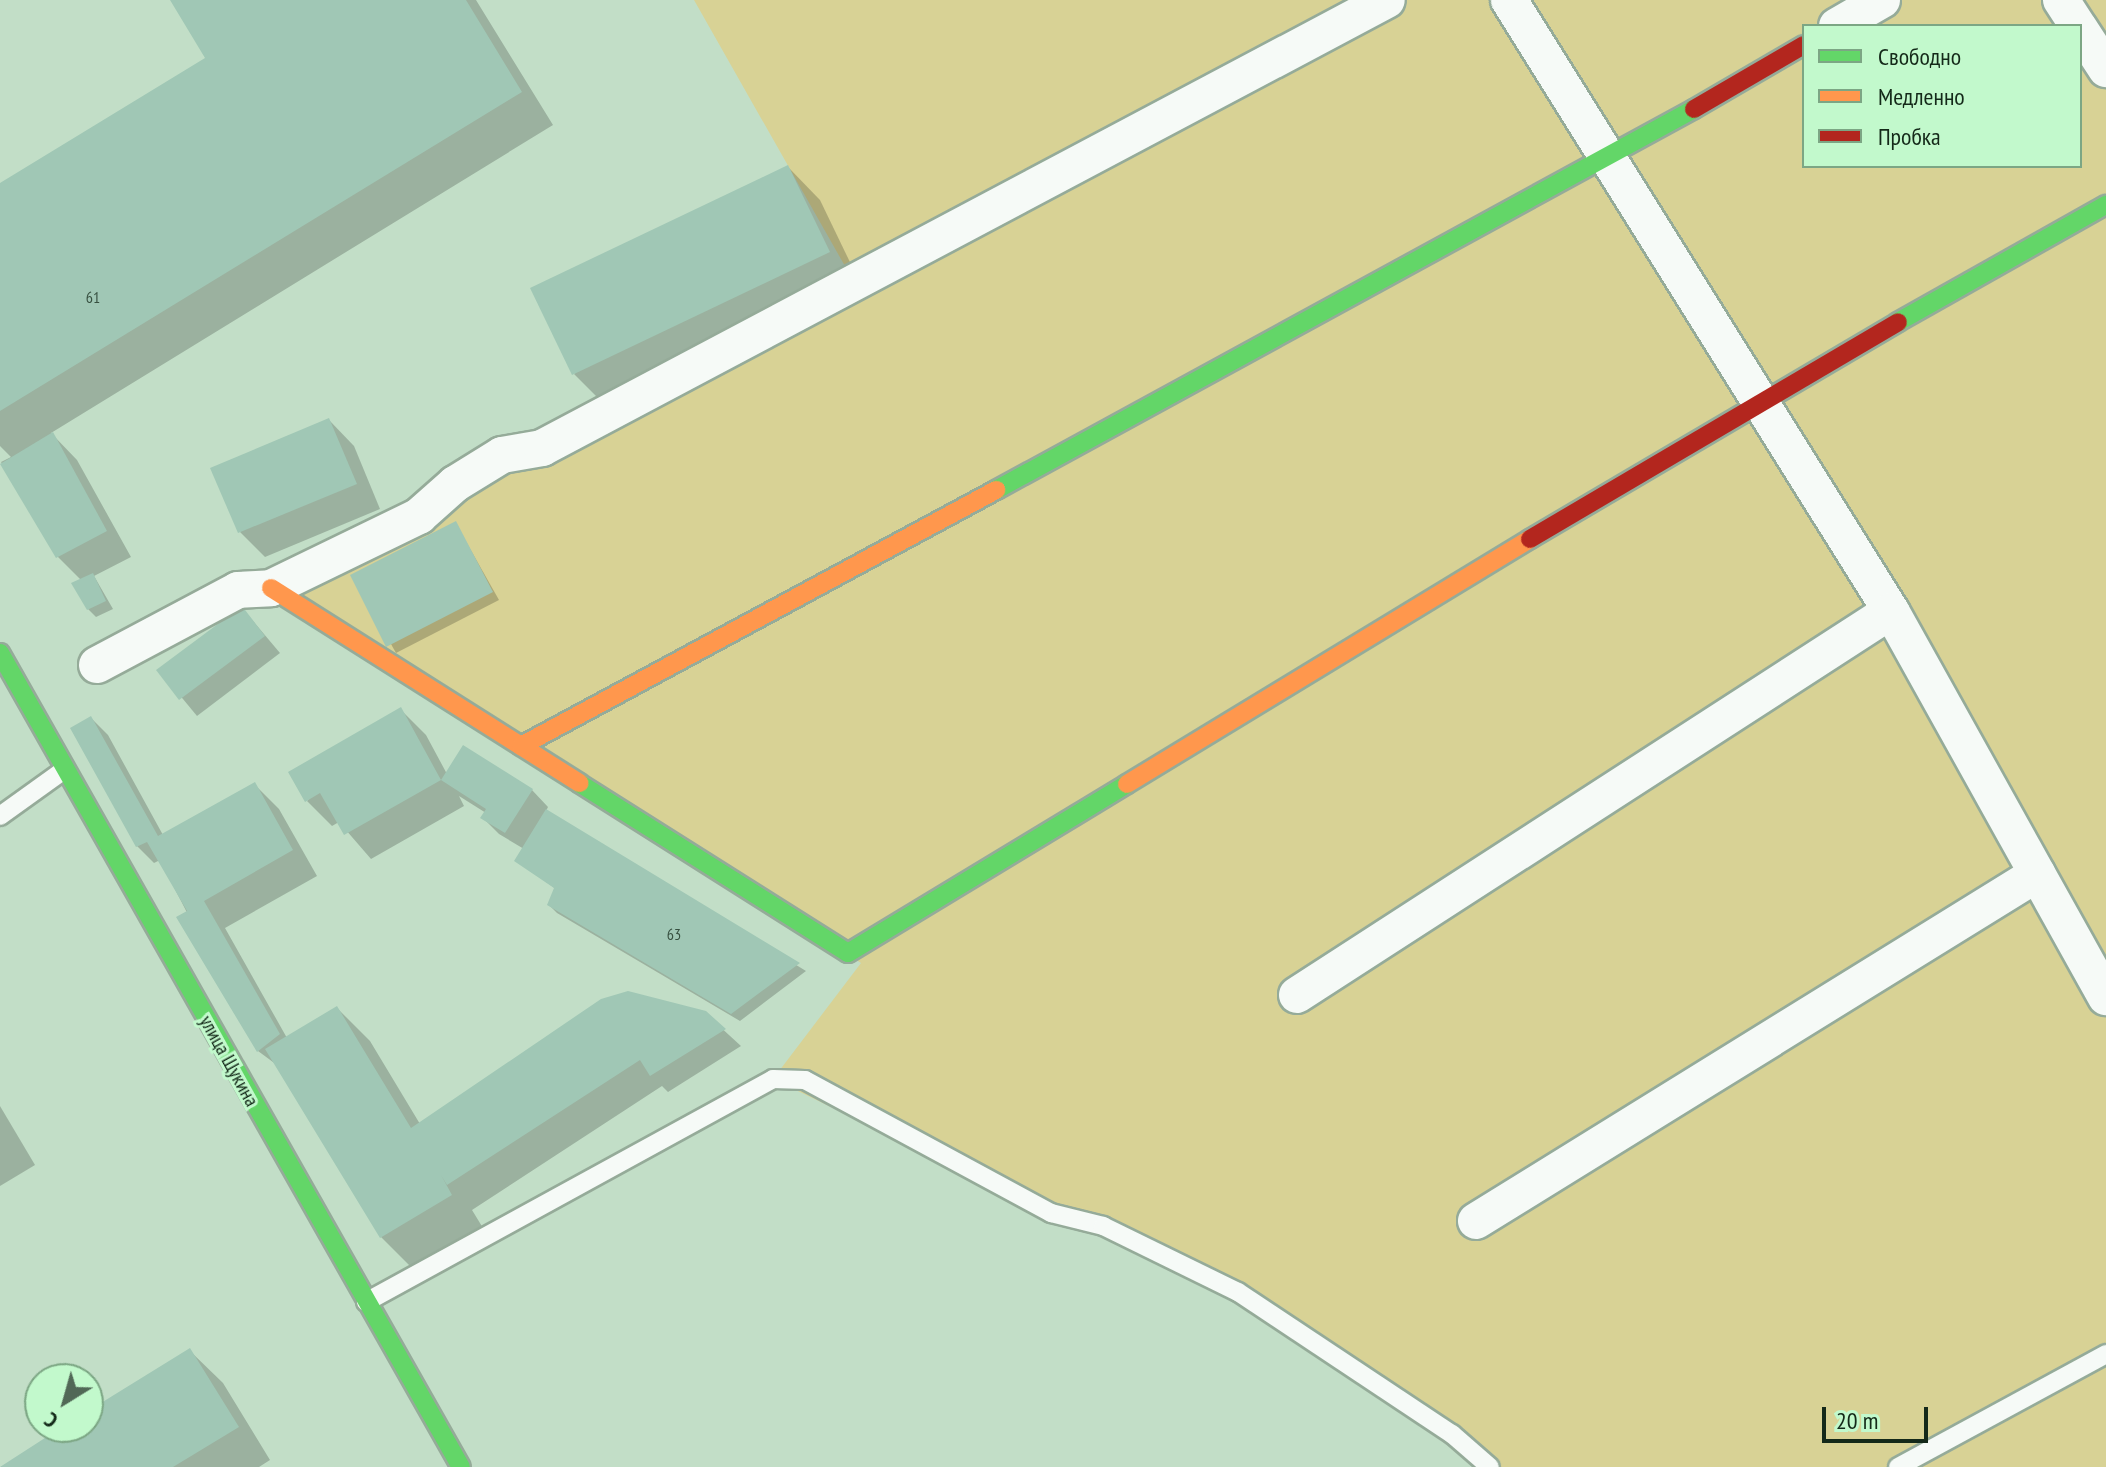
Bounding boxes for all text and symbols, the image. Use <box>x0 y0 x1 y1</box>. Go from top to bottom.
legend <box>1802 24 2082 168</box>
text: Свободно <box>1878 41 1961 72</box>
text: Медленно <box>1878 81 1965 112</box>
text: Пробка <box>1878 121 1941 152</box>
house number: 61 <box>86 287 100 307</box>
house number: 63 <box>667 924 681 944</box>
street label: улица Щукина <box>194 1011 264 1111</box>
north arrow <box>24 1363 104 1443</box>
scale bar <box>1826 1391 1932 1441</box>
text: 20 m <box>1836 1405 1878 1436</box>
text: С <box>38 1406 63 1435</box>

